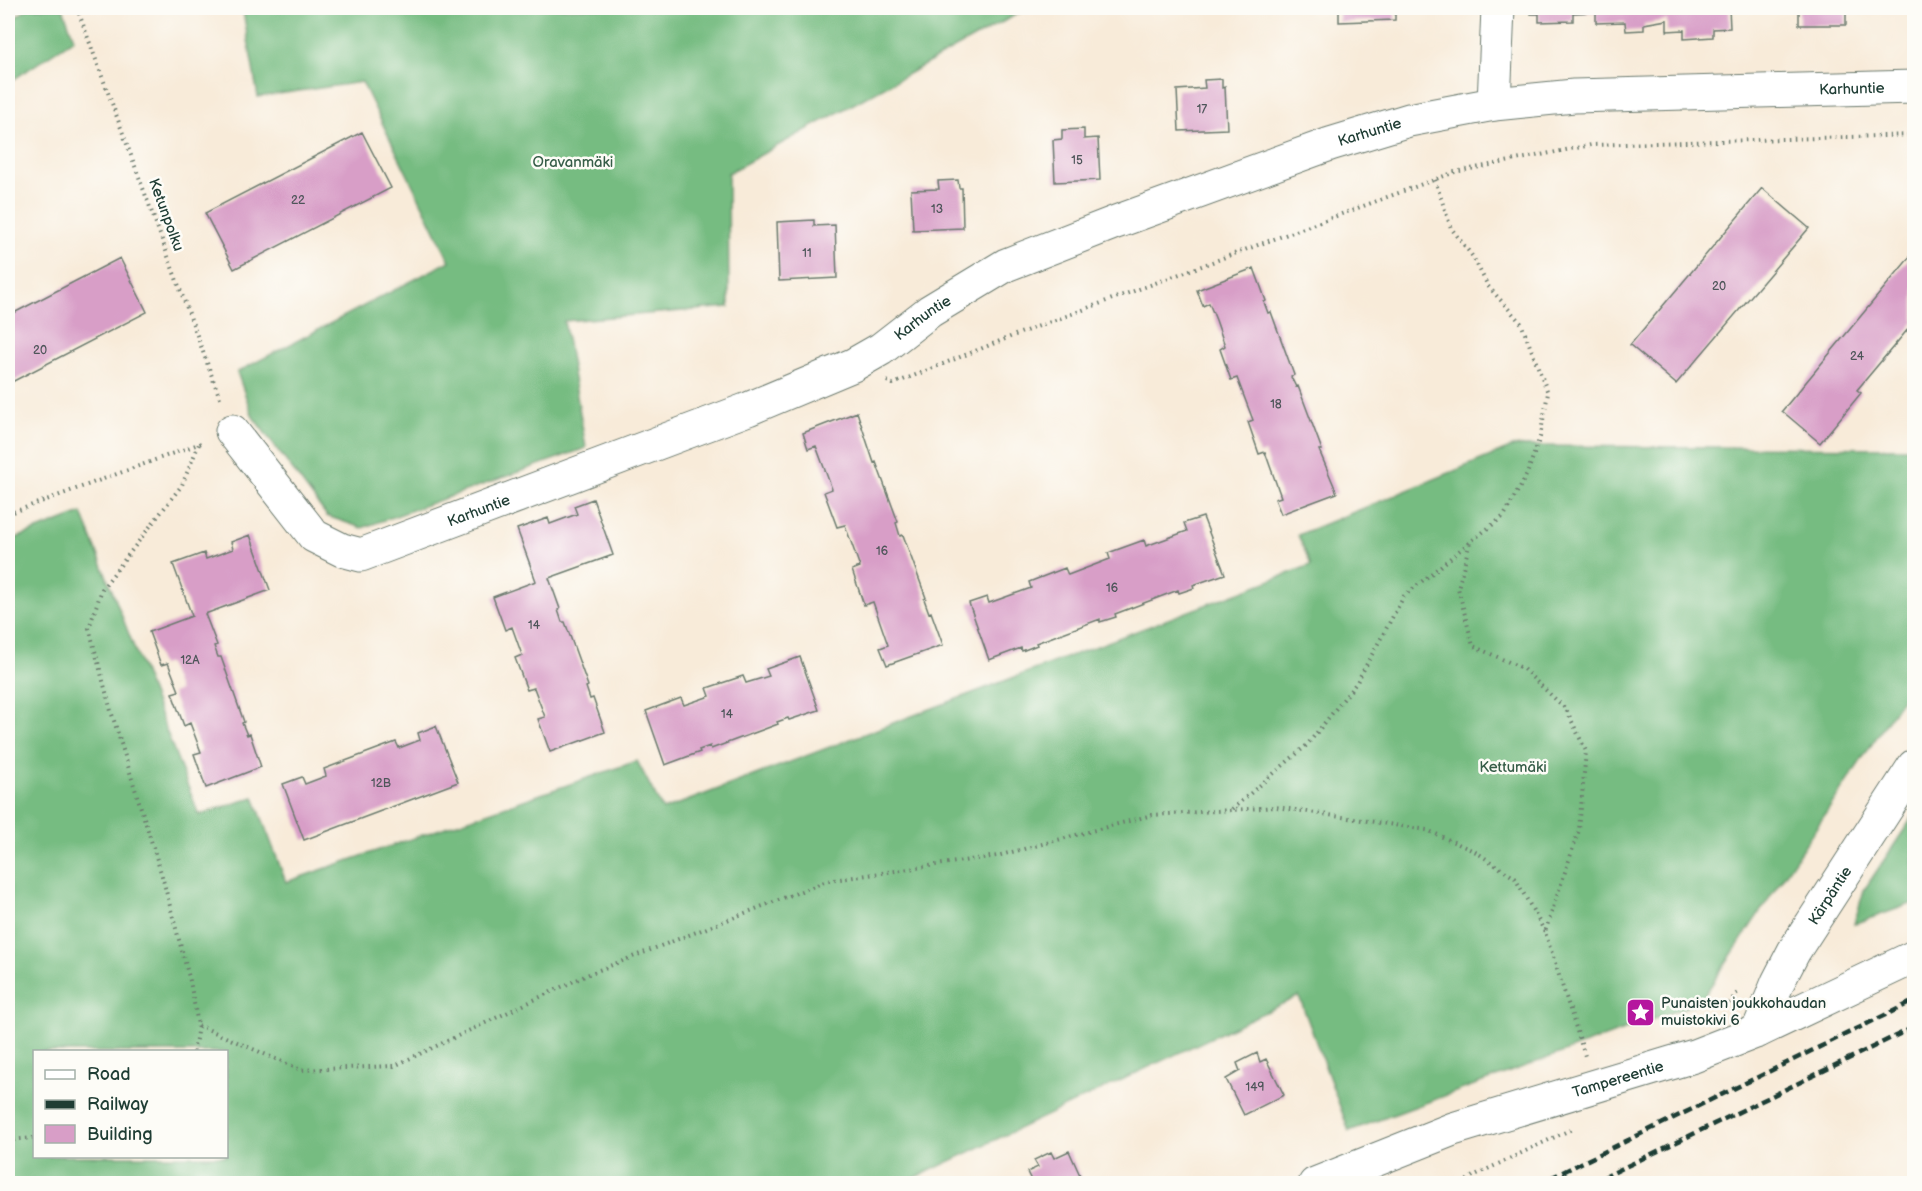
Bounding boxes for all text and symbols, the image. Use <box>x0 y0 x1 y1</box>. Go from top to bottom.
street label: Karhuntie <box>1819 78 1885 99</box>
house number: 17 <box>1197 102 1207 117</box>
street label: Karhuntie <box>1335 113 1404 151</box>
park label: Oravanmäki <box>533 153 613 172</box>
house number: 15 <box>1071 153 1083 168</box>
street label: Ketunpolku <box>144 176 188 254</box>
house number: 22 <box>291 193 305 208</box>
house number: 13 <box>931 202 943 217</box>
house number: 11 <box>802 246 812 261</box>
house number: 20 <box>1712 279 1726 294</box>
street label: Karhuntie <box>890 291 955 345</box>
house number: 20 <box>33 343 47 358</box>
house number: 24 <box>1850 349 1865 364</box>
house number: 18 <box>1270 397 1282 412</box>
street label: Karhuntie <box>445 490 513 531</box>
house number: 16 <box>876 544 888 559</box>
house number: 16 <box>1106 581 1118 596</box>
house number: 14 <box>528 618 541 633</box>
house number: 12A <box>180 653 200 668</box>
house number: 14 <box>721 707 734 722</box>
park label: Kettumäki <box>1479 758 1547 777</box>
house number: 12B <box>371 776 391 791</box>
street label: Kärpäntie <box>1804 862 1856 928</box>
place label: Punaisten joukkohaudan muistokivi 6 <box>1661 994 1826 1030</box>
place icon: Punaisten joukkohaudan muistokivi 6 <box>1624 996 1656 1028</box>
legend <box>33 1050 228 1158</box>
street label: Tampereentie <box>1570 1056 1666 1102</box>
text: Road <box>87 1064 131 1085</box>
house number: 149 <box>1246 1080 1265 1095</box>
text: Railway <box>87 1094 149 1115</box>
text: Building <box>87 1124 153 1145</box>

